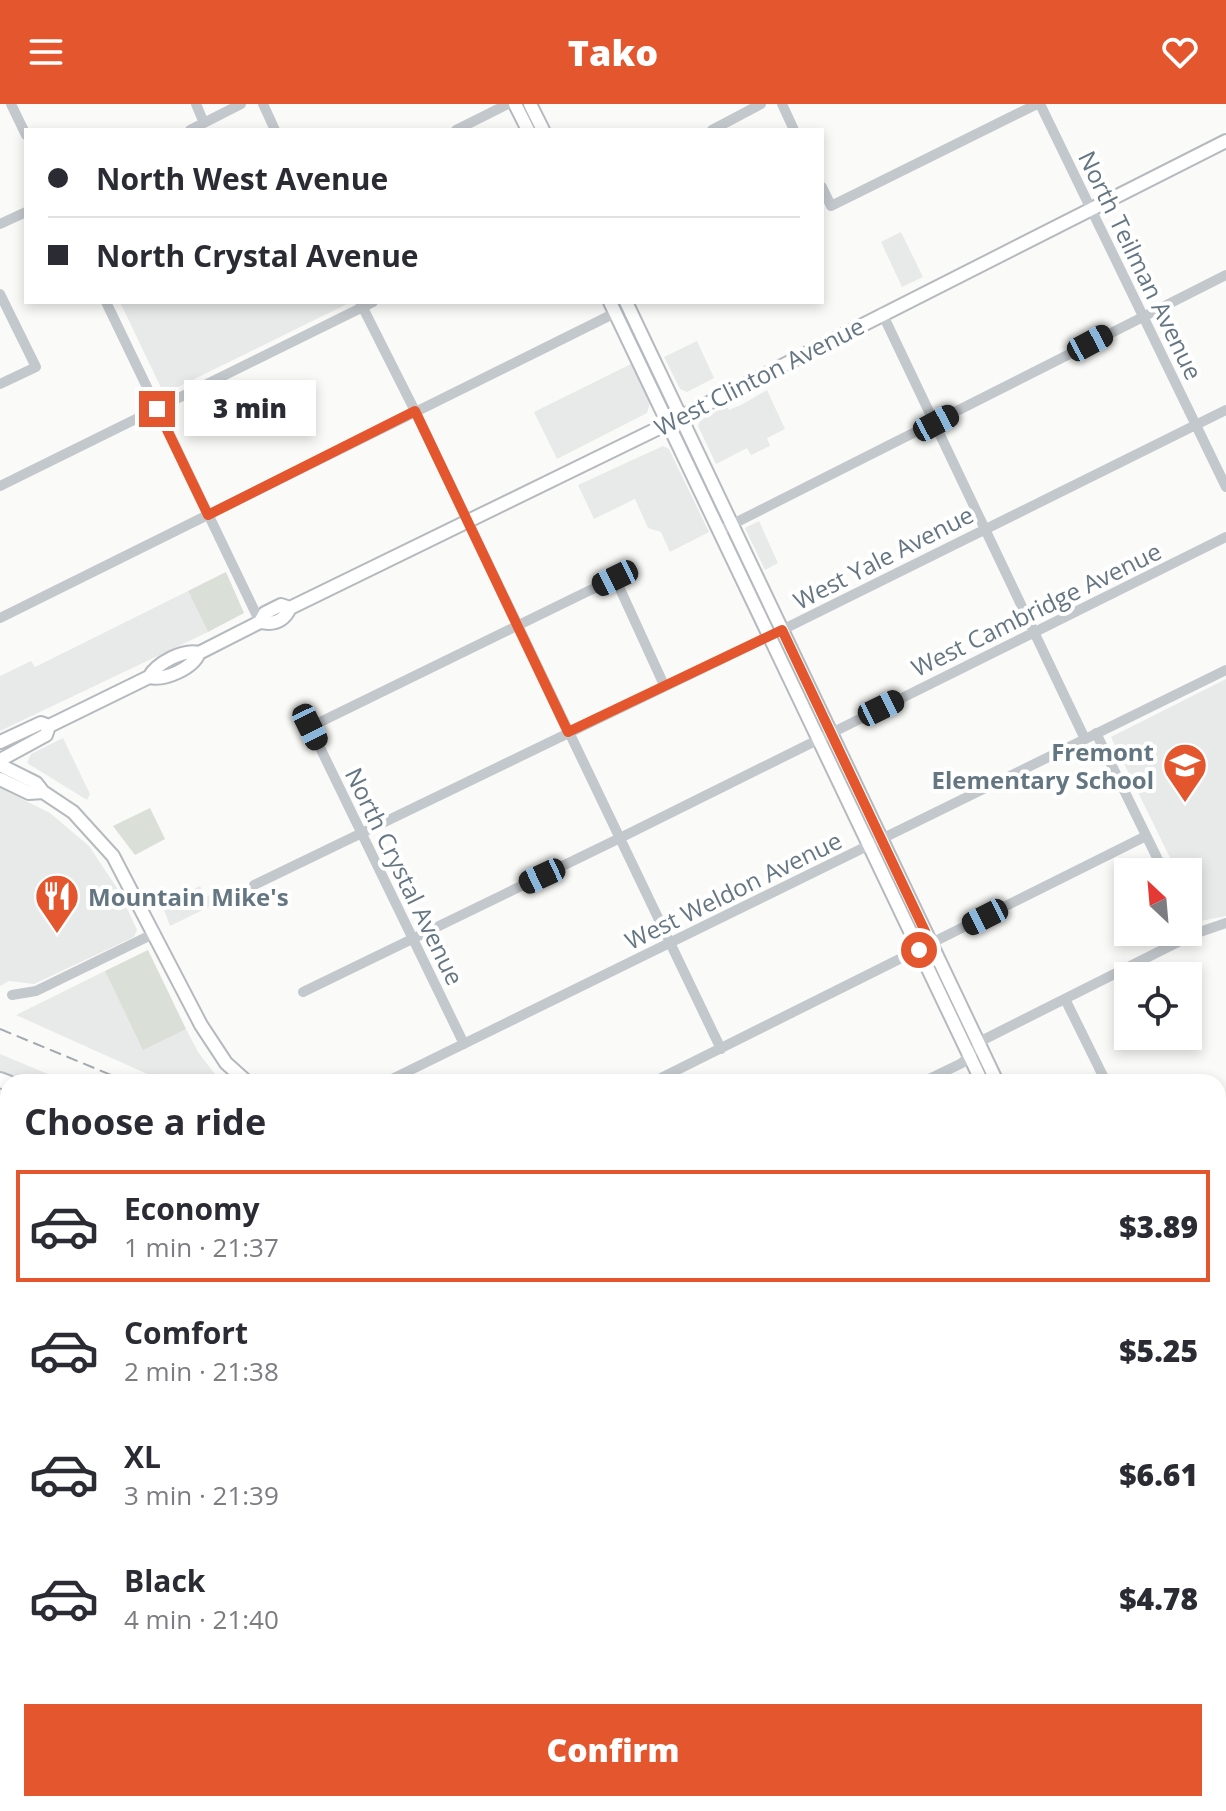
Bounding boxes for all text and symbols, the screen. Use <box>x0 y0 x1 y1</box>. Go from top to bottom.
text: Tako <box>568 28 658 77</box>
icon: menu <box>24 30 68 74</box>
icon: heart <box>1158 30 1202 74</box>
street label: North Teilman Avenue <box>1071 145 1211 385</box>
text: North West Avenue <box>96 158 388 199</box>
text: North Crystal Avenue <box>96 235 419 276</box>
street label: West Clinton Avenue <box>648 309 870 443</box>
car <box>1063 321 1117 365</box>
callout: 3 min <box>185 381 317 437</box>
text: 3 min <box>213 390 287 426</box>
route end <box>139 391 175 427</box>
car <box>909 401 963 445</box>
street label: West Yale Avenue <box>787 497 979 617</box>
street label: West Cambridge Avenue <box>906 534 1166 684</box>
car <box>588 557 642 599</box>
car <box>854 687 908 729</box>
car <box>289 700 331 754</box>
place label: Fremont Elementary School <box>931 735 1154 796</box>
school or university icon: Fremont Elementary School <box>1161 741 1209 804</box>
street label: North Crystal Avenue <box>338 762 472 990</box>
street label: West Weldon Avenue <box>619 823 847 957</box>
car <box>515 855 569 897</box>
north arrow <box>1114 858 1202 946</box>
map controls <box>1114 858 1202 1050</box>
restaurant icon: Mountain Mike's <box>33 872 81 935</box>
place label: Mountain Mike's <box>88 880 289 913</box>
car <box>958 895 1012 939</box>
route start <box>901 932 937 968</box>
button: locate <box>1114 962 1202 1050</box>
text: Choose a ride <box>24 1097 266 1146</box>
text: Economy <box>124 1188 260 1229</box>
icon: car <box>28 1190 100 1262</box>
text: $3.89 <box>1119 1206 1198 1247</box>
text: 1 min · 21:37 <box>124 1229 279 1265</box>
text: Comfort <box>124 1312 248 1353</box>
icon: car <box>28 1314 100 1386</box>
text: $5.25 <box>1119 1330 1198 1371</box>
text: 2 min · 21:38 <box>124 1353 279 1389</box>
text: XL <box>124 1436 161 1477</box>
icon: car <box>28 1438 100 1510</box>
text: $6.61 <box>1119 1454 1198 1495</box>
text: 3 min · 21:39 <box>124 1477 279 1513</box>
text: Black <box>124 1560 205 1601</box>
icon: car <box>28 1562 100 1634</box>
text: $4.78 <box>1119 1578 1198 1619</box>
text: 4 min · 21:40 <box>124 1601 279 1637</box>
button: Confirm <box>24 1704 1202 1796</box>

